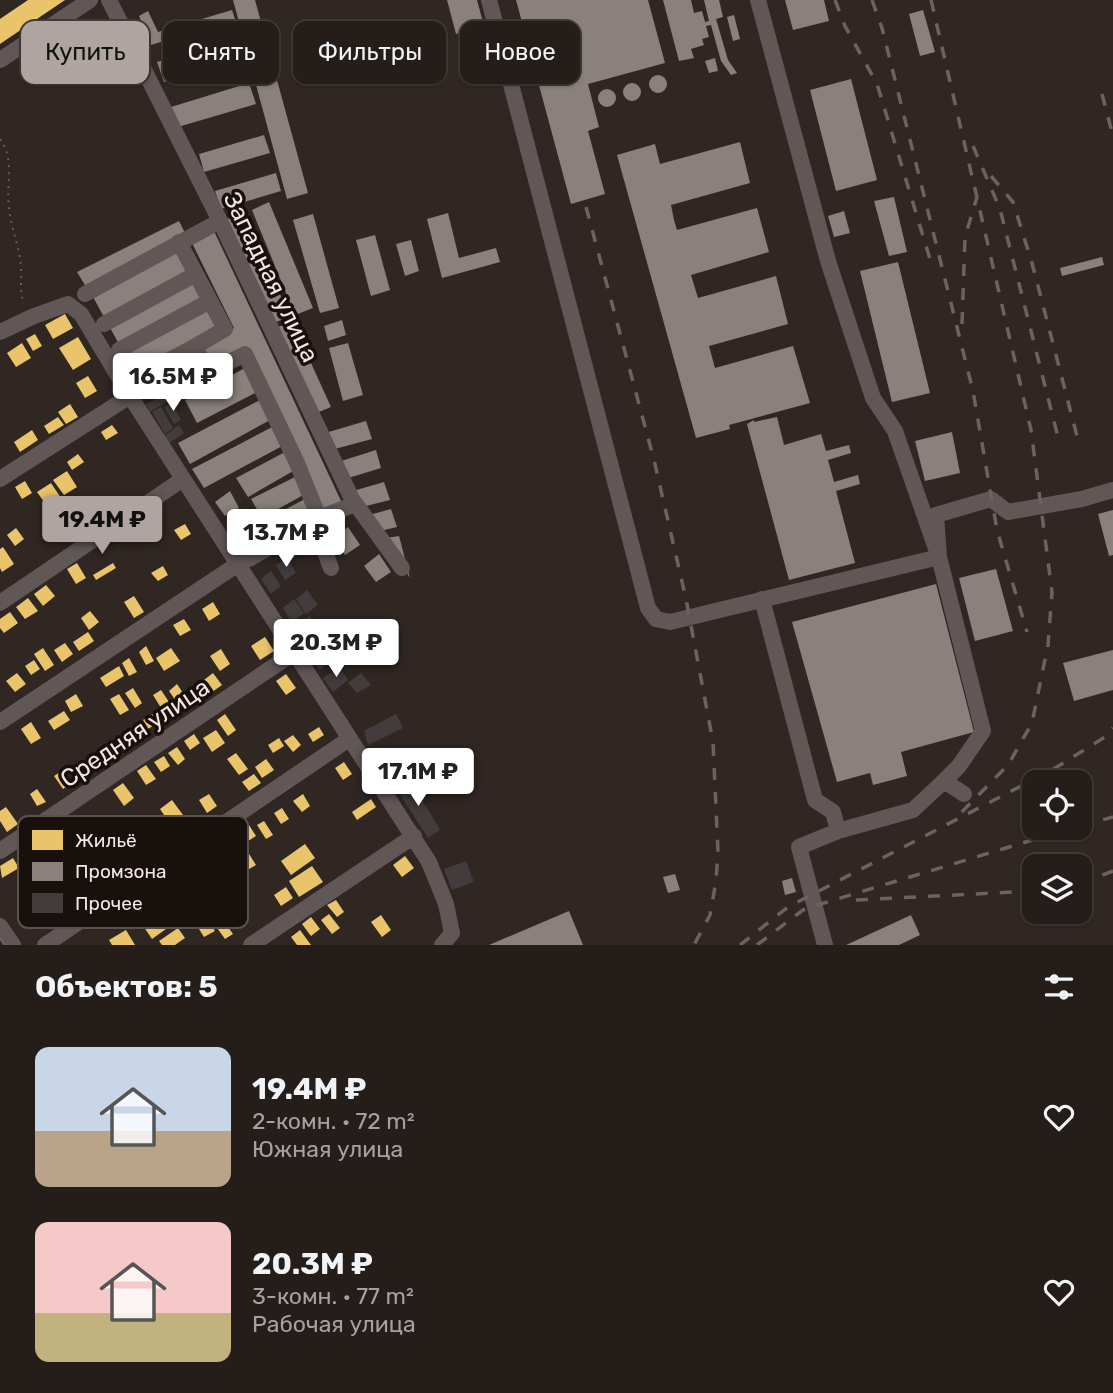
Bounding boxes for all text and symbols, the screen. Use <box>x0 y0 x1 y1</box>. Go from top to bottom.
chip: Купить <box>21 21 149 84</box>
chip: Снять <box>163 21 279 84</box>
chip: Фильтры <box>293 21 446 84</box>
chip: Новое <box>460 21 580 84</box>
street label: Западная улица <box>218 187 324 367</box>
pin: 16.5M ₽ <box>108 354 238 413</box>
text: 16.5M ₽ <box>129 362 217 390</box>
pin: 19.4M ₽ <box>37 496 167 556</box>
text: 19.4M ₽ <box>58 505 146 533</box>
pin: 13.7M ₽ <box>221 510 351 569</box>
text: 13.7M ₽ <box>243 518 329 546</box>
pin: 20.3M ₽ <box>271 620 401 679</box>
text: 20.3M ₽ <box>290 628 382 656</box>
street label: Средняя улица <box>55 673 215 793</box>
pin: 17.1M ₽ <box>353 748 483 808</box>
text: 17.1M ₽ <box>378 757 458 785</box>
map controls <box>1022 770 1092 924</box>
button: locate <box>1022 770 1092 840</box>
legend <box>18 816 248 928</box>
text: Жильё <box>75 829 137 852</box>
button: layers <box>1022 854 1092 924</box>
text: Промзона <box>75 860 166 883</box>
text: Прочее <box>75 892 143 915</box>
icon: filters <box>1040 968 1078 1006</box>
text: Объектов: 5 <box>35 969 218 1005</box>
text: 19.4M ₽ <box>252 1071 366 1107</box>
icon: home <box>91 1075 175 1159</box>
icon: heart <box>1040 1098 1078 1136</box>
text: 2-комн. · 72 m² <box>252 1107 415 1135</box>
text: Южная улица <box>252 1135 403 1163</box>
text: 20.3M ₽ <box>252 1246 373 1282</box>
icon: home <box>91 1250 175 1334</box>
icon: heart <box>1040 1273 1078 1311</box>
text: 3-комн. · 77 m² <box>252 1282 414 1310</box>
text: Рабочая улица <box>252 1310 416 1338</box>

